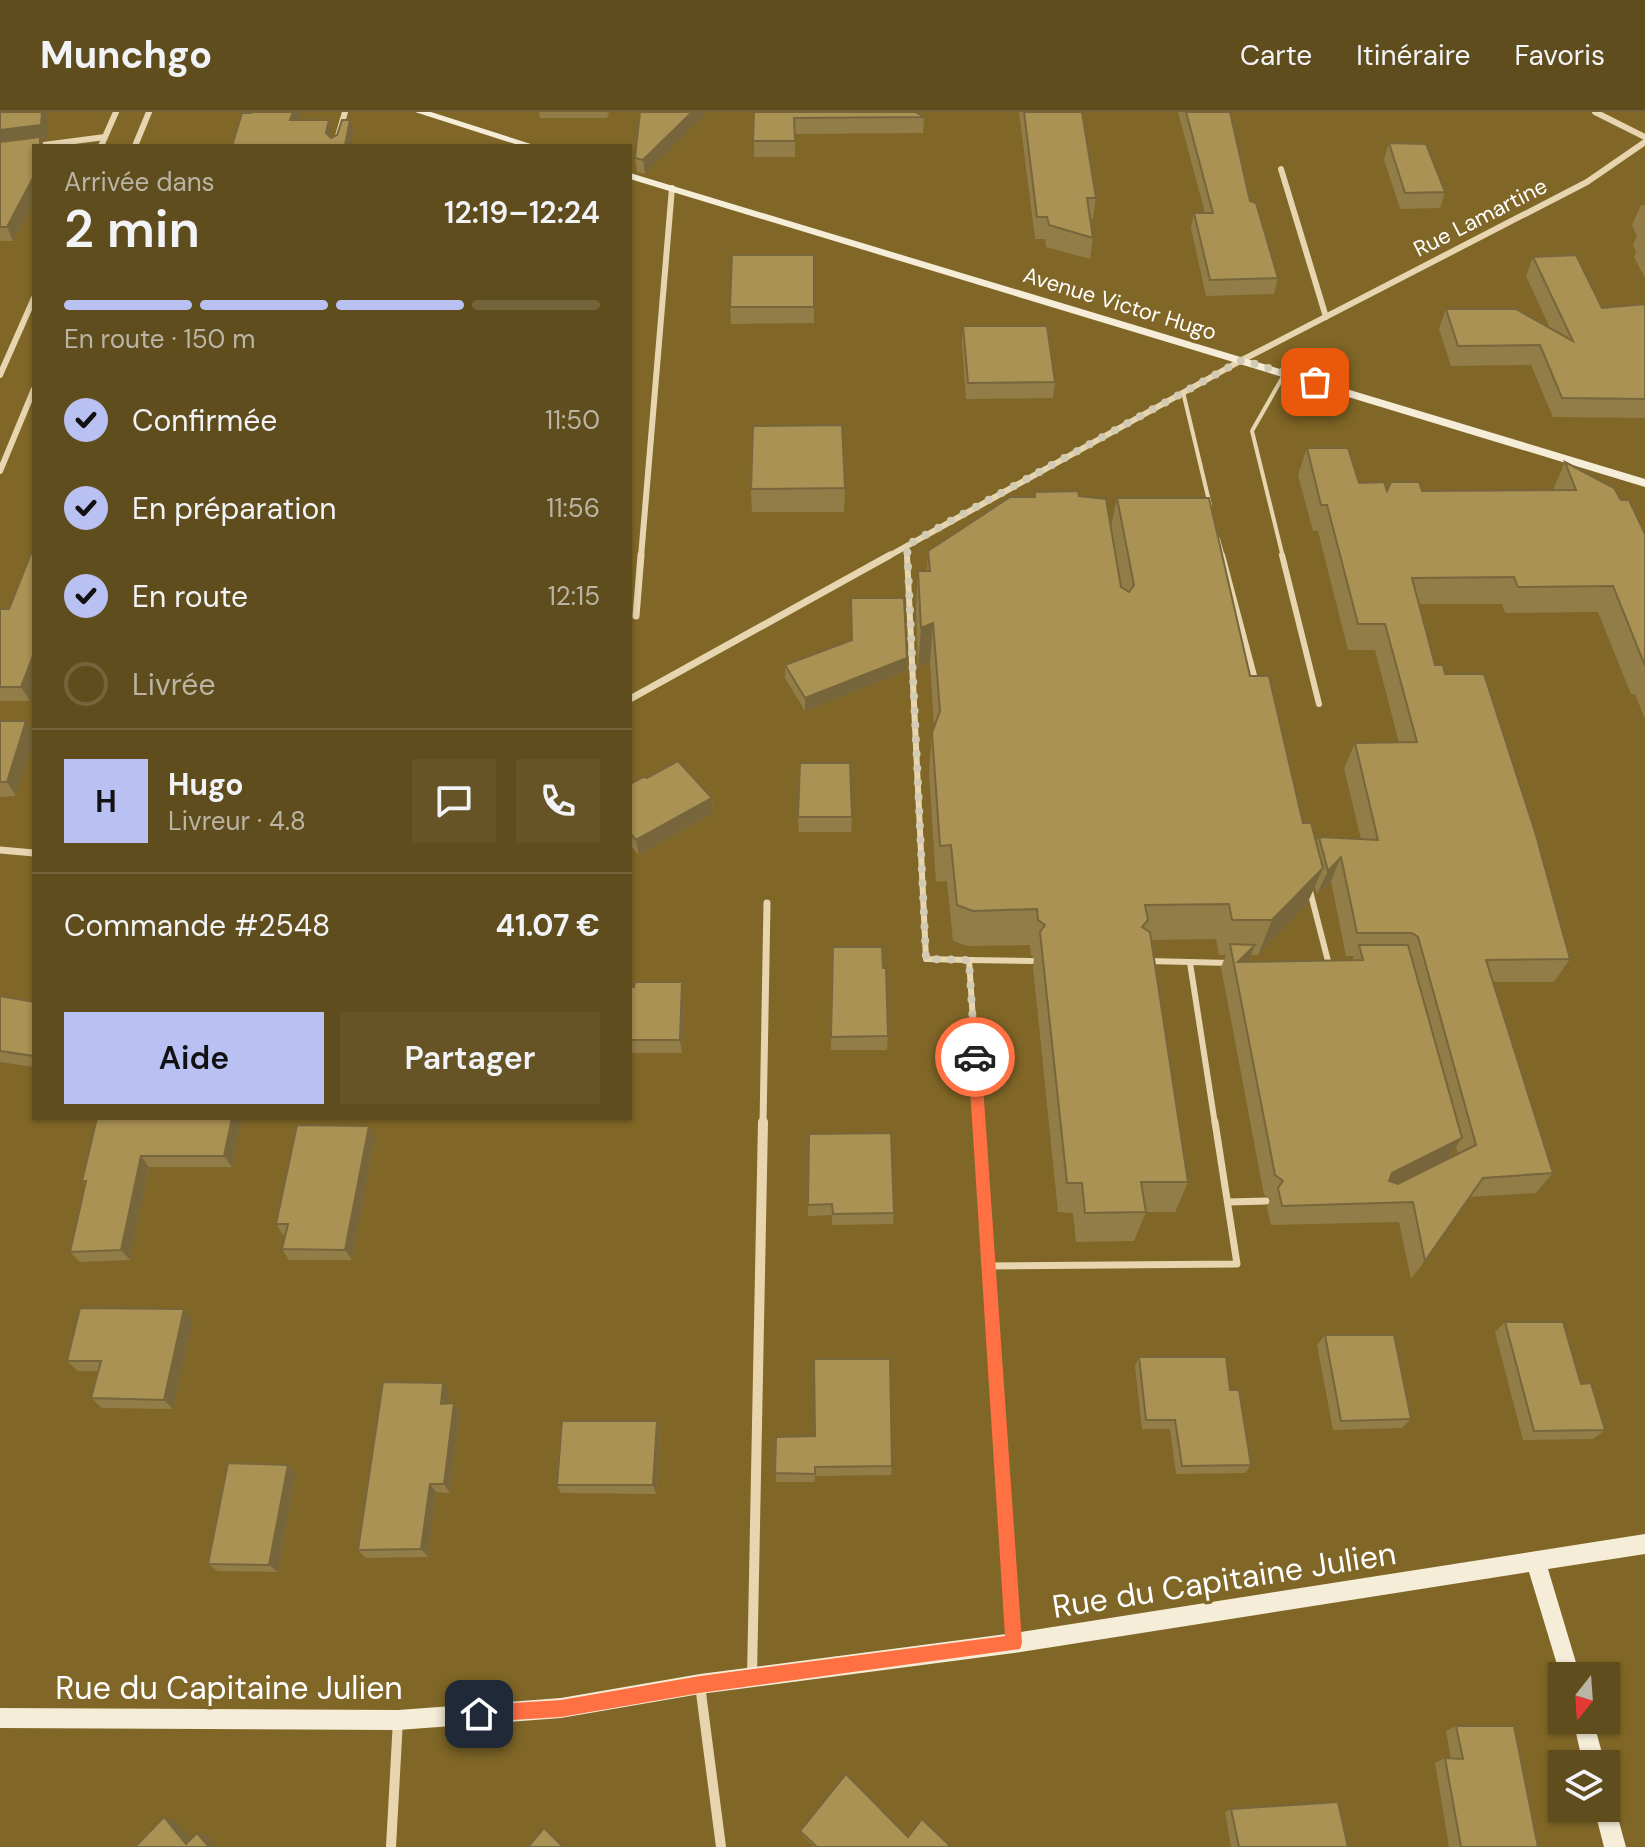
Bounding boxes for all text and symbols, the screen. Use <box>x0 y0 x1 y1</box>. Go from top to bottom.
text: Munchgo <box>40 30 212 80</box>
text: Carte <box>1240 37 1312 74</box>
text: Itinéraire <box>1356 37 1470 74</box>
text: Favoris <box>1514 37 1605 74</box>
text: Arrivée dans <box>64 165 215 199</box>
street label: Rue Lamartine <box>1408 171 1552 264</box>
text: 12:19–12:24 <box>444 193 600 232</box>
text: 2 min <box>64 195 200 263</box>
street label: Avenue Victor Hugo <box>1020 260 1220 347</box>
text: En route · 150 m <box>64 322 255 356</box>
pin <box>1281 348 1349 416</box>
icon: bag <box>1293 360 1337 404</box>
icon: check <box>64 398 108 442</box>
text: Confirmée <box>132 401 277 440</box>
text: 11:50 <box>545 403 600 437</box>
icon: check <box>64 486 108 530</box>
text: En préparation <box>132 489 337 528</box>
text: 11:56 <box>546 491 600 525</box>
icon: check <box>64 574 108 618</box>
text: En route <box>132 577 248 616</box>
text: 12:15 <box>548 579 600 613</box>
text: Livrée <box>132 665 215 704</box>
button: chat <box>412 759 496 843</box>
button: phone <box>516 759 600 843</box>
text: Hugo <box>168 765 243 804</box>
text: H <box>95 782 117 821</box>
text: Livreur · 4.8 <box>168 804 306 838</box>
text: Commande #2548 <box>64 906 330 945</box>
text: 41.07 € <box>495 906 600 945</box>
button: Aide <box>64 1012 324 1104</box>
button: Partager <box>340 1012 600 1104</box>
courier <box>935 1017 1015 1097</box>
icon: car <box>953 1035 997 1079</box>
street label: Rue du Capitaine Julien <box>1049 1532 1399 1628</box>
north arrow <box>1548 1662 1620 1734</box>
map controls <box>1548 1662 1620 1822</box>
street label: Rue du Capitaine Julien <box>55 1667 403 1709</box>
pin <box>445 1680 513 1748</box>
icon: home <box>457 1692 501 1736</box>
button: layers <box>1548 1750 1620 1822</box>

